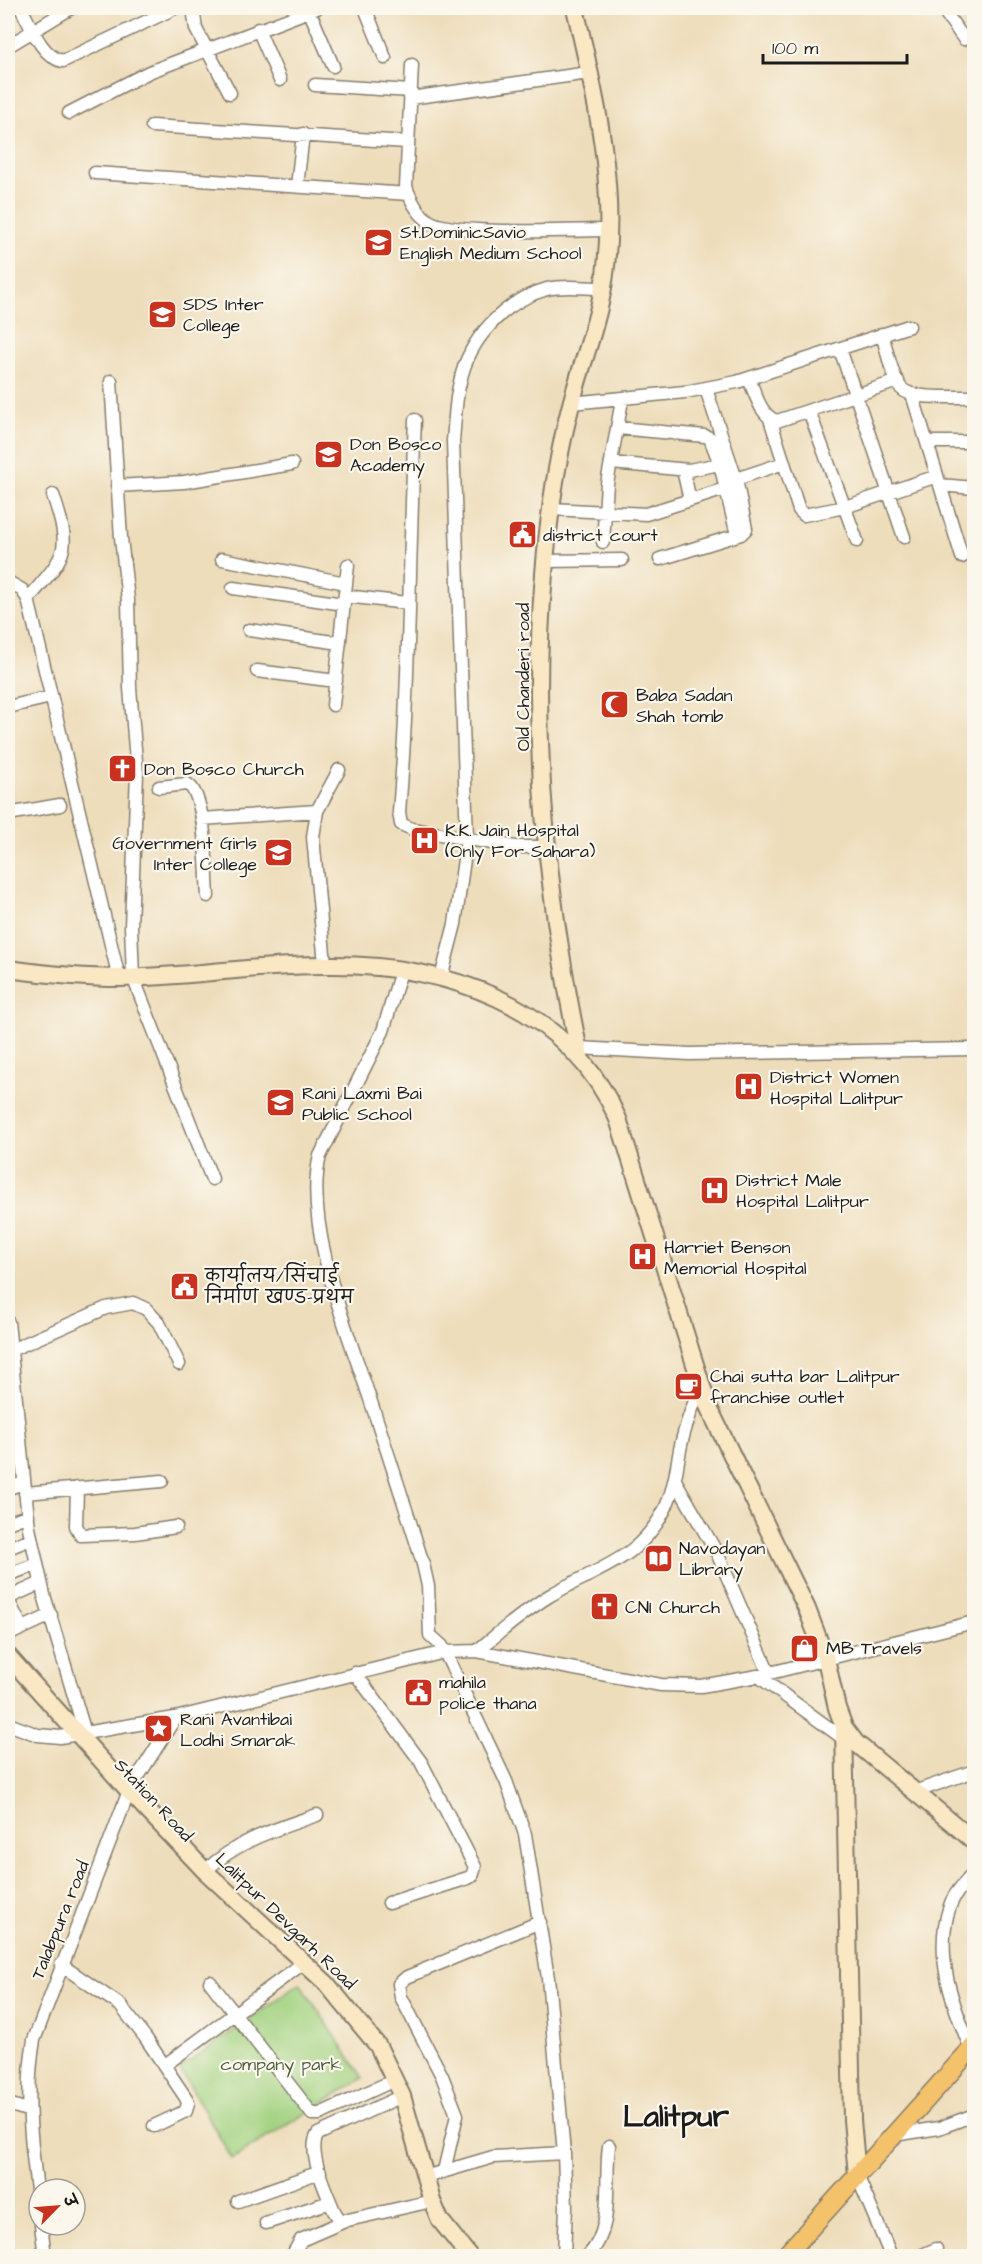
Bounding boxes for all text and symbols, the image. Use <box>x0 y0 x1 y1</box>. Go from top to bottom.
scale bar <box>763 27 907 65</box>
text: 100 m <box>772 36 818 61</box>
place label: St.DominicSavio English Medium School <box>400 220 582 267</box>
school or university icon: St.DominicSavio English Medium School <box>363 226 395 258</box>
place label: SDS Inter College <box>183 292 264 339</box>
school or university icon: SDS Inter College <box>146 298 178 330</box>
place label: Don Bosco Academy <box>350 432 441 479</box>
school or university icon: Don Bosco Academy <box>313 438 345 470</box>
public building icon: district court <box>506 519 538 551</box>
place label: district court <box>543 523 658 548</box>
street label: Old Chanderi road <box>511 603 536 751</box>
place label: Baba Sadan Shah tomb <box>636 683 733 729</box>
mosque icon: Baba Sadan Shah tomb <box>599 689 631 721</box>
church icon: Don Bosco Church <box>107 753 139 785</box>
place label: Don Bosco Church <box>144 757 304 782</box>
place label: K.K. Jain Hospital (Only For Sahara) <box>445 818 595 865</box>
hospital icon: K.K. Jain Hospital (Only For Sahara) <box>408 824 440 856</box>
place label: Government Girls Inter College <box>112 831 257 878</box>
school or university icon: Government Girls Inter College <box>262 837 294 869</box>
place label: District Women Hospital Lalitpur <box>770 1065 903 1111</box>
hospital icon: District Women Hospital Lalitpur <box>733 1071 765 1103</box>
place label: Rani Laxmi Bai Public School <box>302 1081 422 1127</box>
school or university icon: Rani Laxmi Bai Public School <box>265 1087 297 1119</box>
place label: District Male Hospital Lalitpur <box>736 1168 869 1214</box>
hospital icon: District Male Hospital Lalitpur <box>699 1174 731 1206</box>
place label: Harriet Benson Memorial Hospital <box>664 1235 807 1281</box>
hospital icon: Harriet Benson Memorial Hospital <box>627 1241 659 1273</box>
place label: कार्यालय/सिंचाई निर्माण खण्ड-प्रथम <box>204 1262 355 1310</box>
public building icon: कार्यालय/सिंचाई निर्माण खण्ड-प्रथम <box>168 1270 200 1302</box>
place label: Chai sutta bar Lalitpur franchise outlet <box>710 1364 900 1410</box>
cafe icon: Chai sutta bar Lalitpur franchise outlet <box>673 1370 705 1402</box>
place label: Navodayan Library <box>679 1536 765 1583</box>
library icon: Navodayan Library <box>642 1542 674 1574</box>
church icon: CNI Church <box>588 1591 620 1623</box>
place label: CNI Church <box>625 1595 720 1620</box>
shop icon: MB Travels <box>789 1632 821 1664</box>
place label: MB Travels <box>826 1636 922 1661</box>
place label: mahila police thana <box>439 1670 537 1716</box>
public building icon: mahila police thana <box>402 1676 434 1708</box>
place label: Rani Avantibai Lodhi Smarak <box>180 1707 296 1753</box>
place icon: Rani Avantibai Lodhi Smarak <box>143 1713 175 1745</box>
street label: Station Road <box>108 1753 199 1848</box>
street label: Lalitpur Devgarh Road <box>209 1847 362 1996</box>
street label: Talabpura road <box>25 1857 96 1983</box>
park label: company park <box>221 2052 341 2078</box>
district label: Lalitpur <box>623 2096 729 2139</box>
north arrow <box>27 2177 87 2237</box>
text: उ <box>57 2190 82 2212</box>

